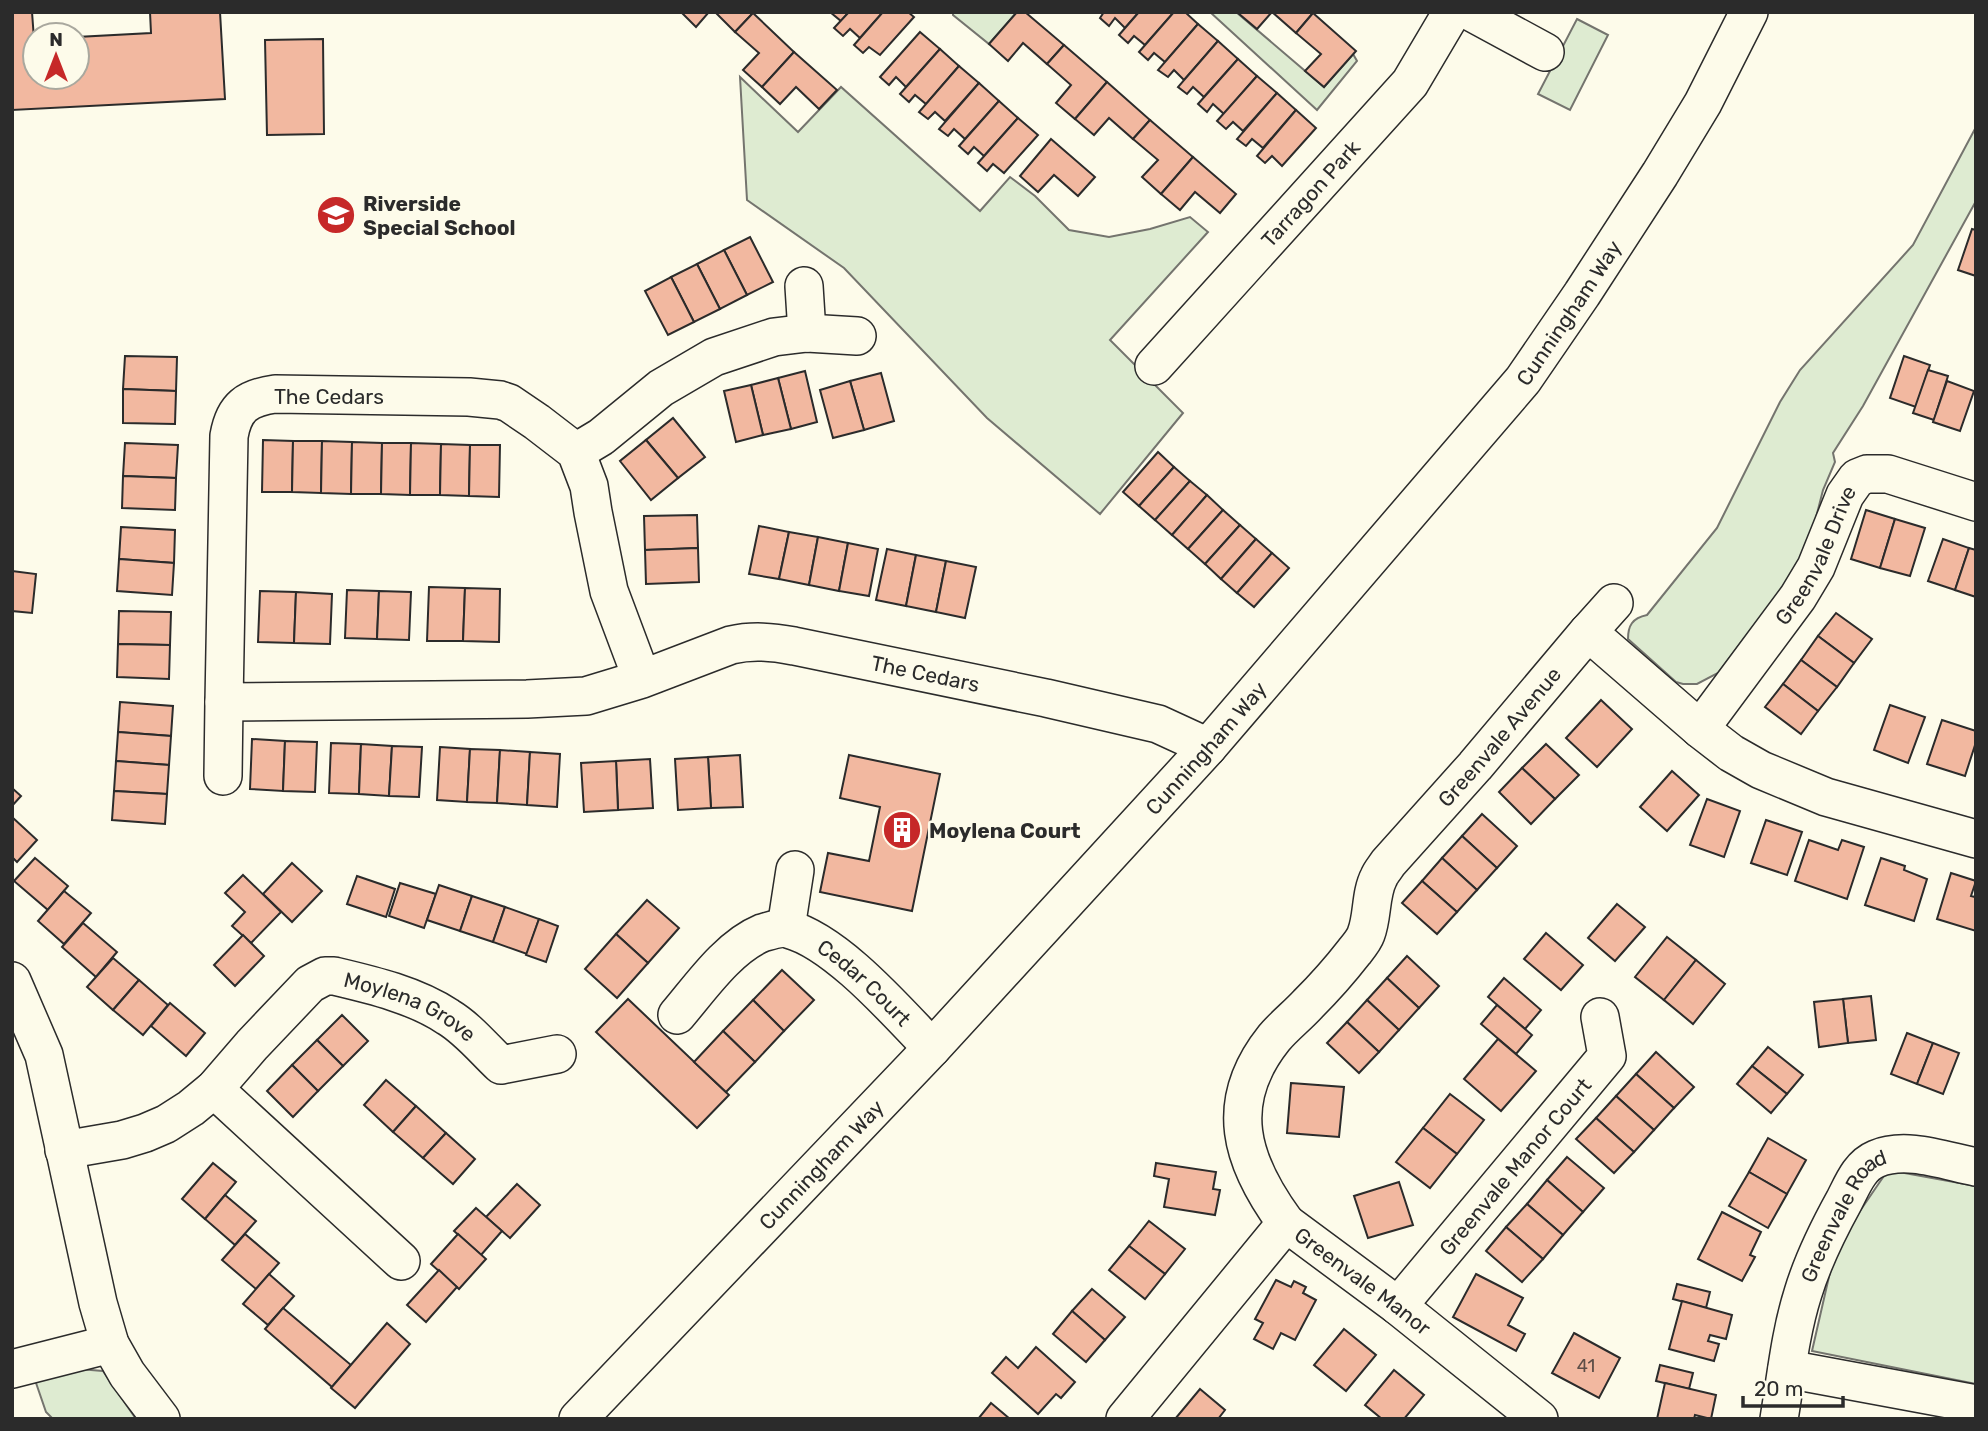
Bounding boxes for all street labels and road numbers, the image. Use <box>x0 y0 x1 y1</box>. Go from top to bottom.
street label: Tarragon Park <box>1256 134 1365 252</box>
street label: Cunningham Way <box>1511 235 1626 390</box>
street label: The Cedars <box>274 384 384 409</box>
street label: Greenvale Drive <box>1769 480 1861 629</box>
street label: The Cedars <box>869 650 982 696</box>
street label: Greenvale Avenue <box>1432 662 1566 812</box>
street label: Cunningham Way <box>1140 676 1272 820</box>
street label: Cedar Court <box>813 934 917 1031</box>
street label: Moylena Grove <box>341 966 482 1046</box>
street label: Greenvale Manor Court <box>1433 1073 1596 1260</box>
street label: Cunningham Way <box>753 1094 889 1234</box>
street label: Greenvale Road <box>1795 1144 1890 1286</box>
street label: Greenvale Manor <box>1290 1222 1436 1340</box>

